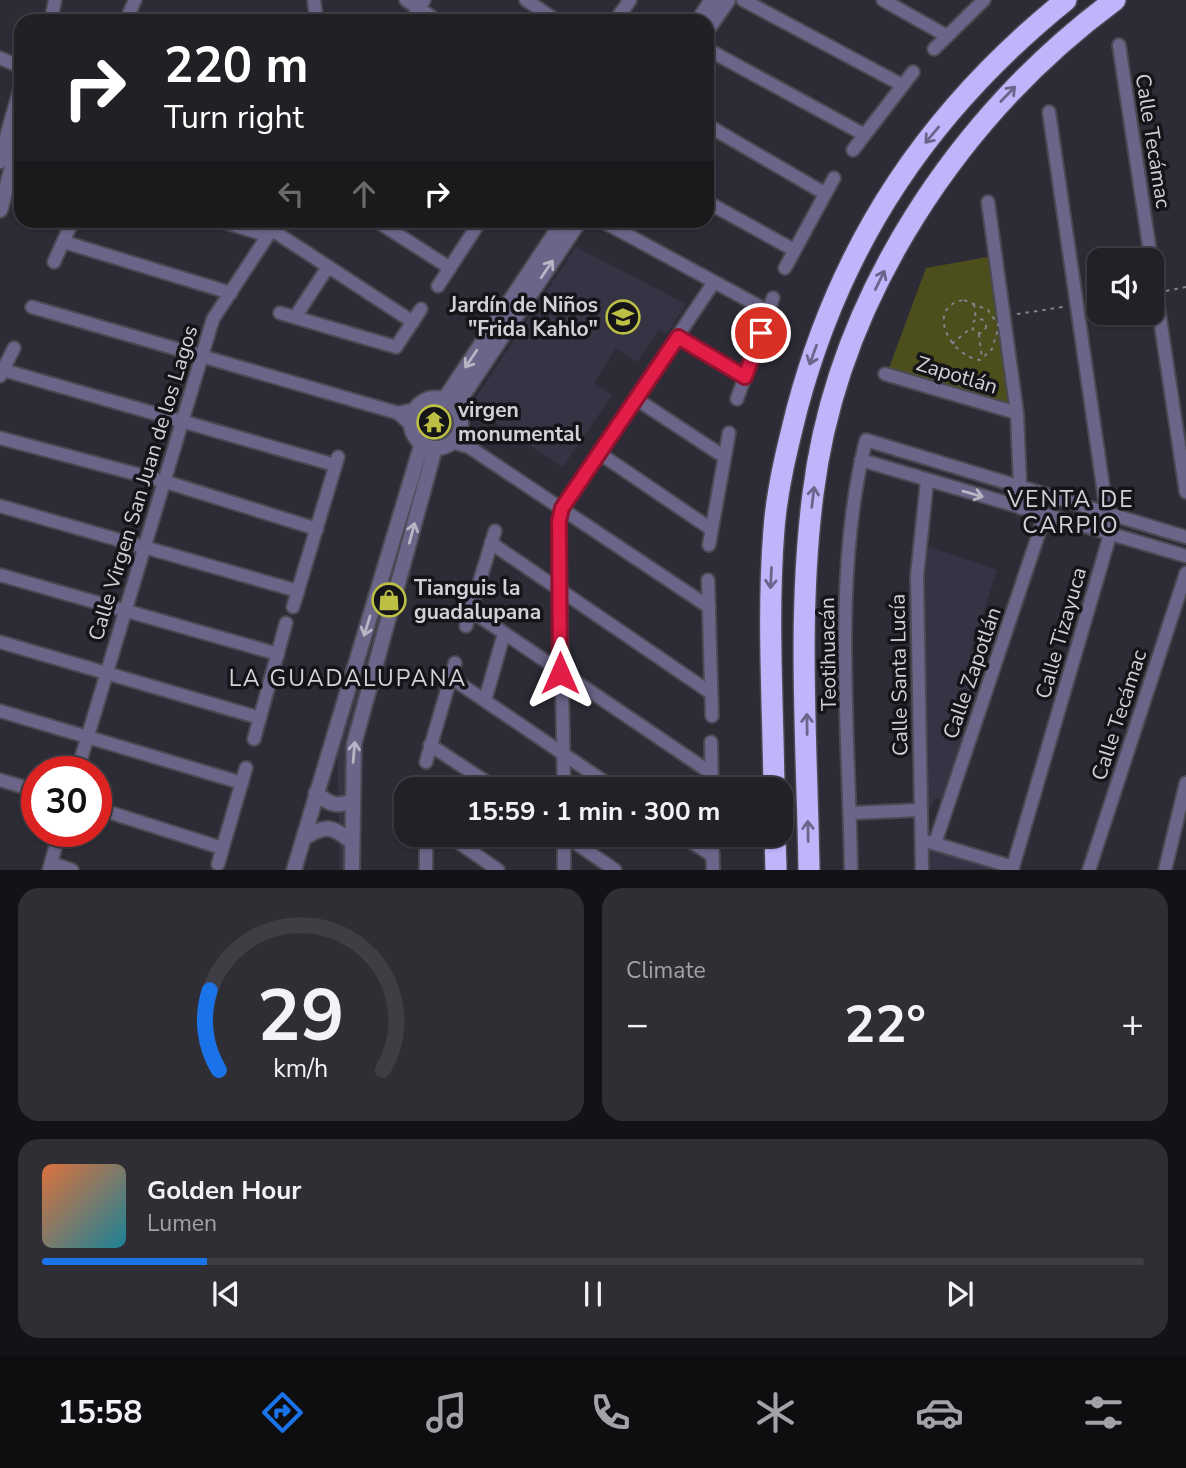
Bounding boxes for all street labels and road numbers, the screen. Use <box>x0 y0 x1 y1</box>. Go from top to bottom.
street label: Calle Tecámac <box>1129 72 1177 210</box>
street label: Calle Virgen San Juan de los Lagos <box>82 322 204 644</box>
street label: Zapotlán <box>913 349 1001 401</box>
street label: Calle Tizayuca <box>1029 564 1093 702</box>
street label: Calle Santa Lucía <box>884 594 914 756</box>
street label: Teotihuacán <box>813 597 843 711</box>
street label: Calle Zapotlán <box>936 603 1008 743</box>
street label: Calle Tecámac <box>1085 646 1153 784</box>

